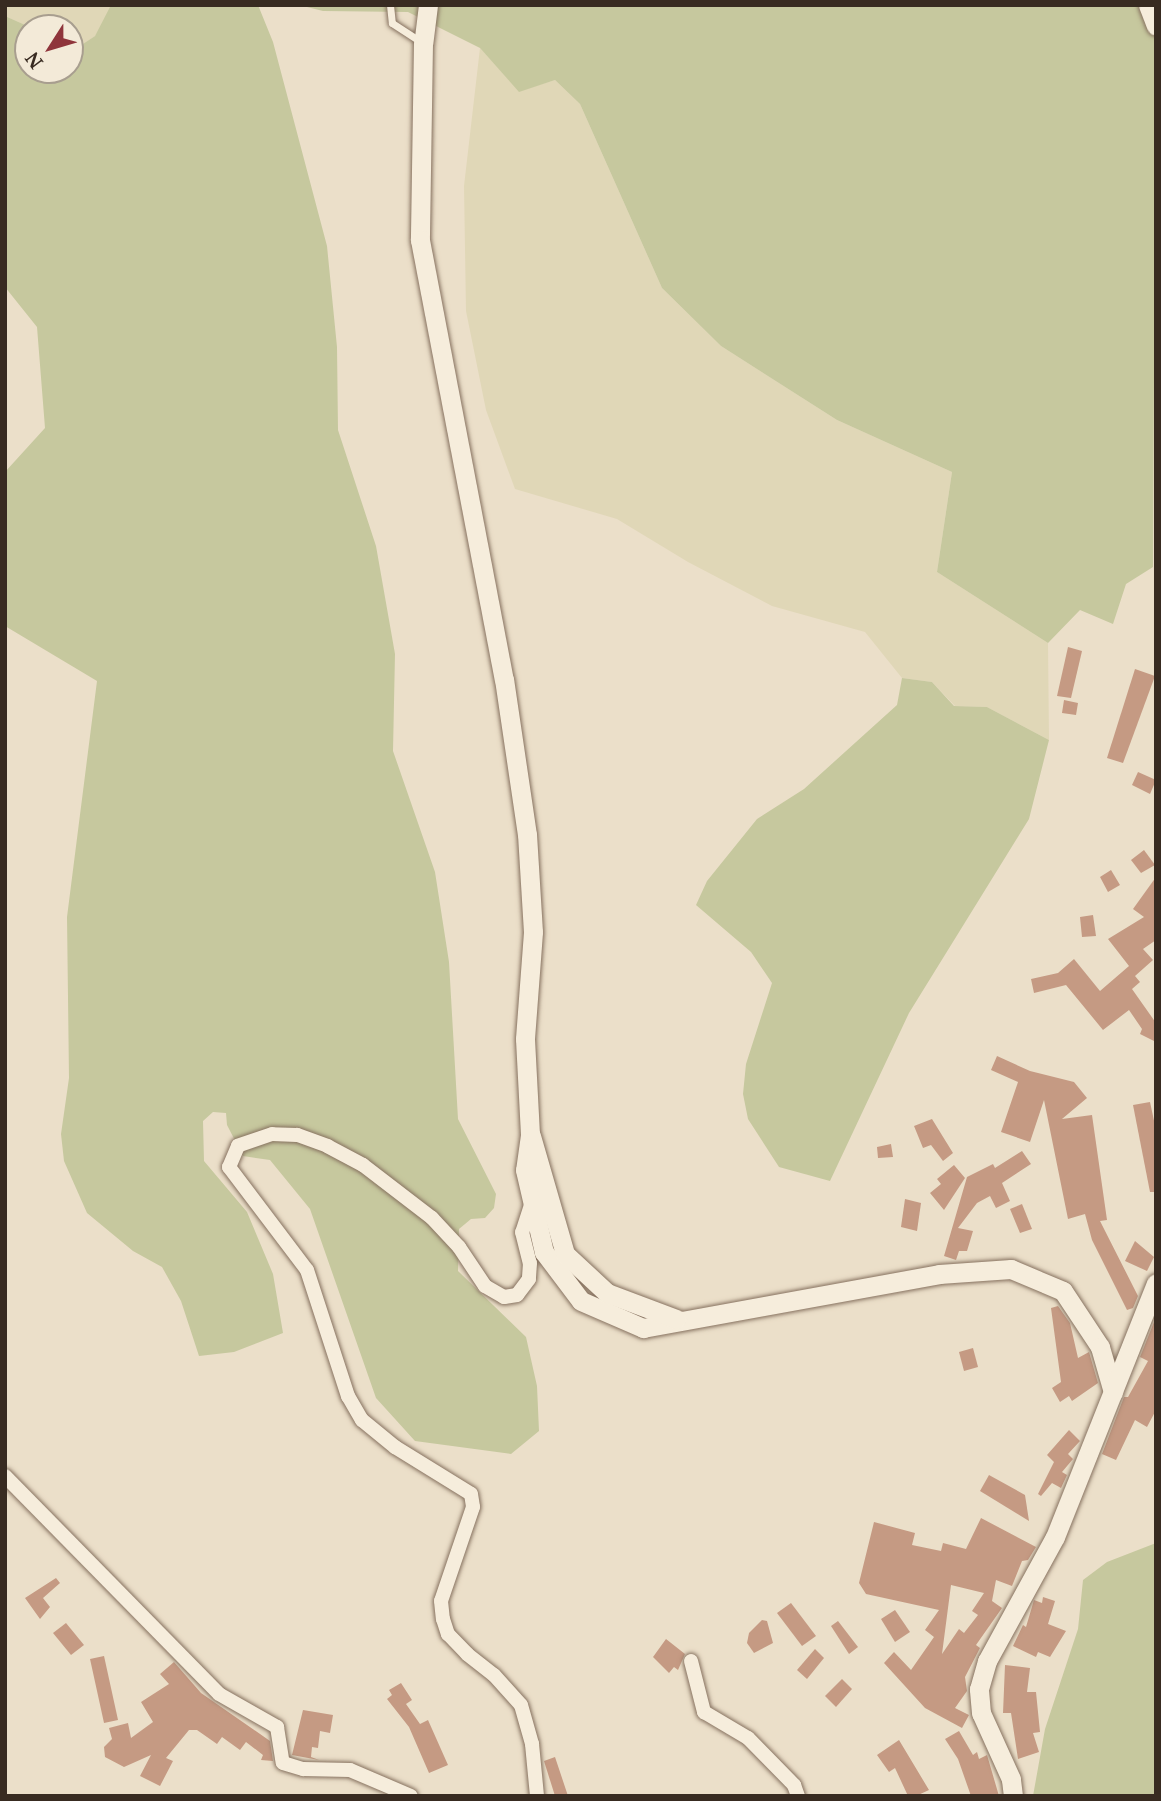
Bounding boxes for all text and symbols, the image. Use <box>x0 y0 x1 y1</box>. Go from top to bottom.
north arrow <box>14 14 84 84</box>
text: N <box>19 47 49 74</box>

